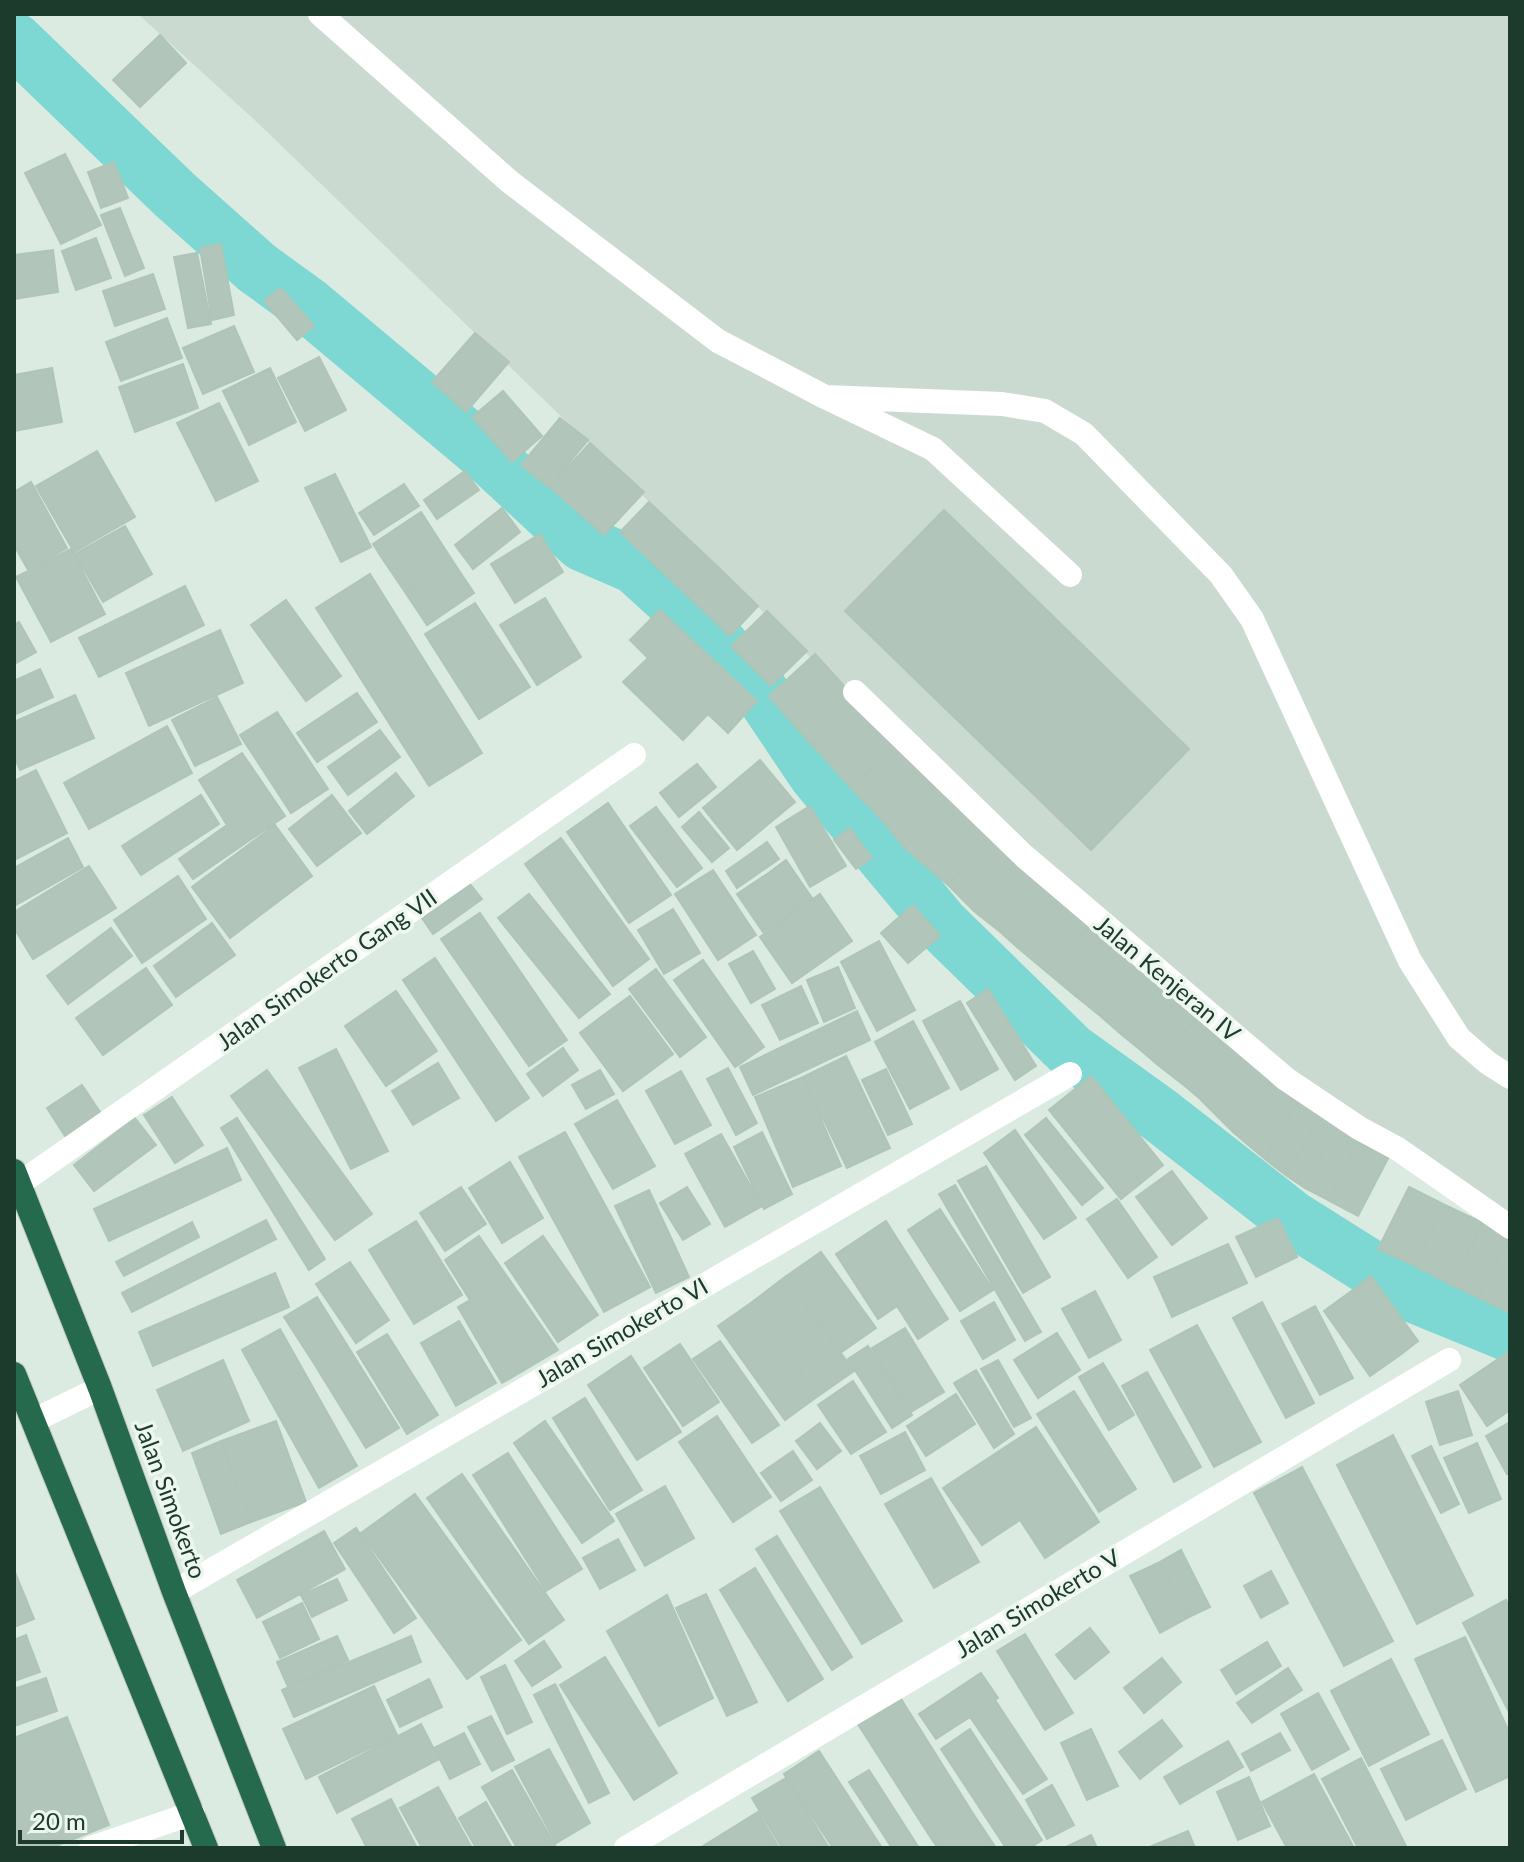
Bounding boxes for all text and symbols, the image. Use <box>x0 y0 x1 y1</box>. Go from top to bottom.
street label: Jalan Simokerto Gang VII <box>210 882 442 1056</box>
street label: Jalan Kenjeran IV <box>1089 909 1247 1048</box>
street label: Jalan Simokerto VI <box>530 1271 713 1393</box>
street label: Jalan Simokerto <box>129 1417 213 1582</box>
street label: Jalan Simokerto V <box>949 1542 1126 1663</box>
scale bar <box>20 1794 182 1844</box>
text: 20 m <box>32 1806 86 1835</box>

